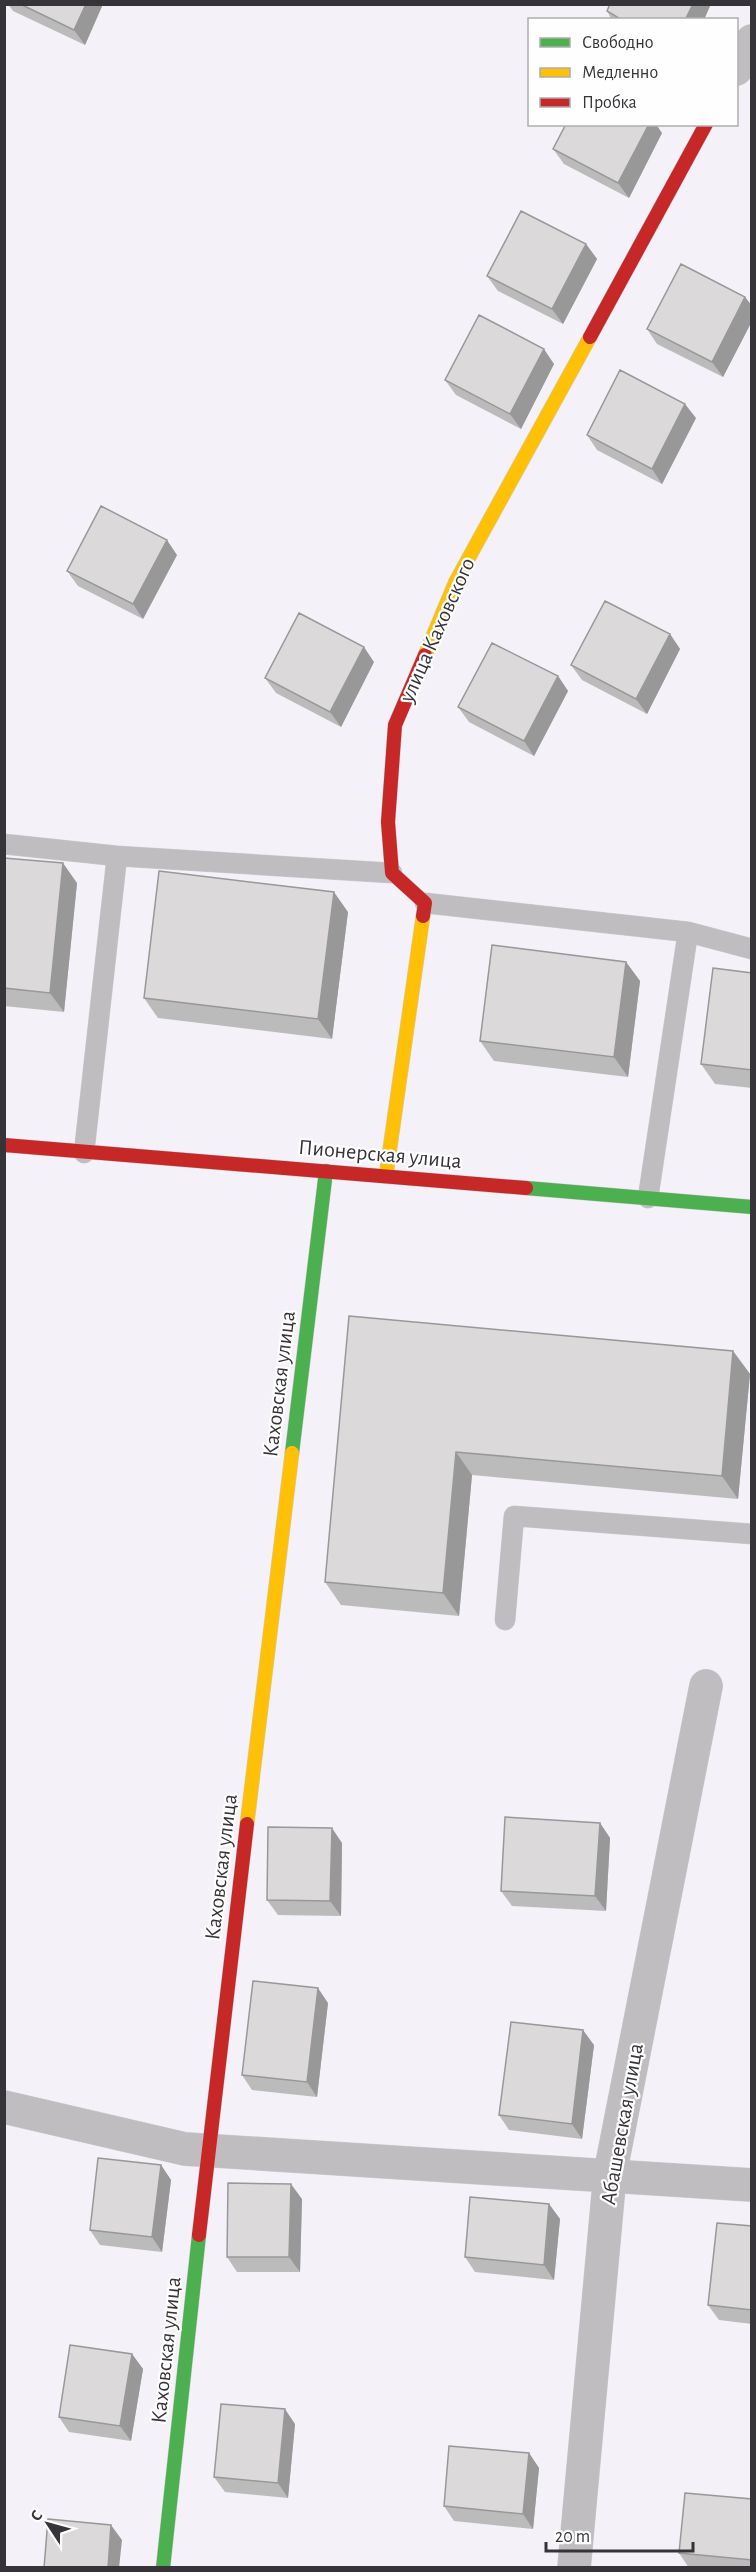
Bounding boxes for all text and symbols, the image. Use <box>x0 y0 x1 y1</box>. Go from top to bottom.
legend <box>528 18 738 126</box>
text: Свободно <box>582 33 654 52</box>
text: Медленно <box>582 64 658 82</box>
text: Пробка <box>582 93 637 112</box>
street label: улица Каховского <box>395 555 479 706</box>
street label: Пионерская улица <box>297 1136 463 1172</box>
street label: Каховская улица <box>259 1310 299 1458</box>
street label: Каховская улица <box>201 1793 241 1941</box>
street label: Абашевская улица <box>597 2041 647 2207</box>
street label: Каховская улица <box>147 2276 185 2424</box>
north arrow <box>18 2494 78 2554</box>
text: С <box>28 2507 46 2524</box>
scale bar <box>546 2515 693 2553</box>
text: 20 m <box>555 2528 590 2546</box>

